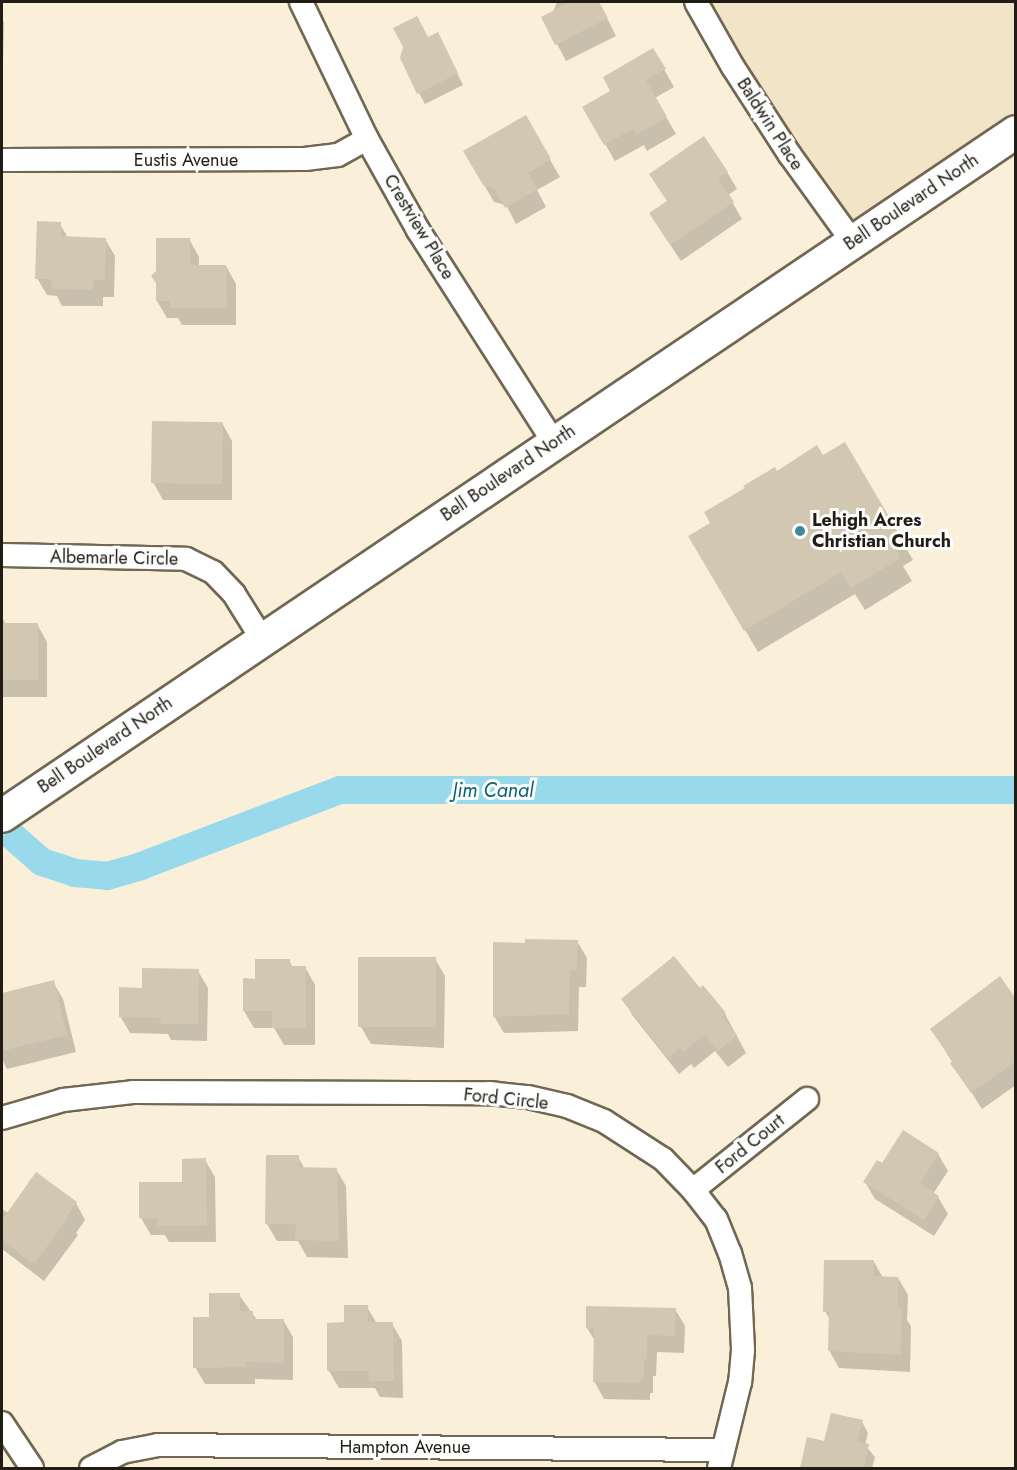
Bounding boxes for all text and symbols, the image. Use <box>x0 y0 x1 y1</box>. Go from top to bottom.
street label: Baldwin Place <box>732 74 808 174</box>
street label: Eustis Avenue <box>134 149 238 171</box>
street label: Bell Boulevard North <box>840 149 982 255</box>
street label: Crestview Place <box>379 170 459 284</box>
street label: Bell Boulevard North <box>437 420 579 526</box>
place label: Lehigh Acres Christian Church <box>812 510 951 552</box>
marker: Lehigh Acres Christian Church <box>793 524 807 538</box>
street label: Albemarle Circle <box>50 546 178 570</box>
street label: Bell Boulevard North <box>34 692 176 798</box>
water label: Jim Canal <box>453 778 533 802</box>
street label: Ford Circle <box>463 1084 549 1114</box>
street label: Ford Court <box>711 1110 789 1178</box>
street label: Hampton Avenue <box>340 1436 470 1458</box>

